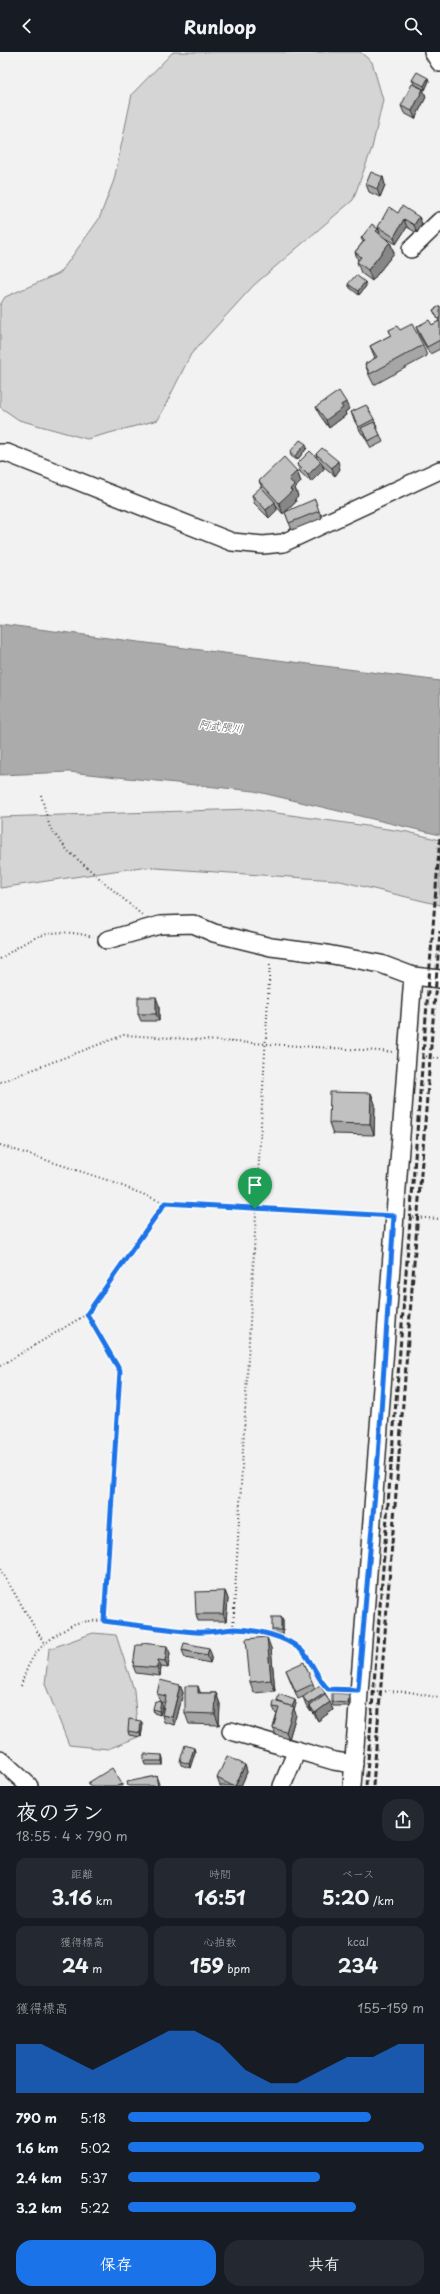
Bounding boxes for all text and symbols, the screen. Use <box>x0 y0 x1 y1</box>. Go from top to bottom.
text: Runloop <box>184 13 256 40</box>
icon: back <box>16 15 38 37</box>
icon: search <box>402 15 424 37</box>
water label: 阿武隈川 <box>198 715 244 737</box>
pin <box>238 1168 272 1209</box>
icon: arrive <box>244 1174 266 1196</box>
text: 夜のラン <box>16 1794 104 1827</box>
button: share <box>382 1799 424 1841</box>
text: 18:55 · 4 × 790 m <box>16 1826 128 1845</box>
text: 距離 <box>71 1865 93 1882</box>
text: 時間 <box>209 1865 231 1882</box>
text: ペース <box>342 1865 374 1882</box>
text: 3.16 <box>52 1882 92 1912</box>
text: 16:51 <box>195 1882 245 1912</box>
text: 5:20 <box>322 1882 369 1912</box>
text: km <box>92 1892 112 1909</box>
text: /km <box>369 1892 394 1909</box>
text: 獲得標高 <box>60 1933 104 1950</box>
text: 心拍数 <box>204 1933 237 1950</box>
text: kcal <box>347 1933 369 1950</box>
text: 24 <box>62 1950 89 1980</box>
text: 159 <box>190 1950 224 1980</box>
text: 234 <box>338 1950 378 1980</box>
text: m <box>89 1960 102 1977</box>
text: bpm <box>224 1960 250 1977</box>
text: 獲得標高 <box>16 1998 68 2017</box>
text: 155–159 m <box>357 1998 424 2017</box>
text: 790 m <box>16 2108 57 2127</box>
text: 5:18 <box>80 2108 106 2127</box>
text: 1.6 km <box>16 2138 58 2157</box>
text: 5:02 <box>80 2138 110 2157</box>
text: 2.4 km <box>16 2168 62 2187</box>
text: 5:37 <box>80 2168 107 2187</box>
text: 3.2 km <box>16 2198 62 2217</box>
text: 5:22 <box>80 2198 110 2217</box>
button: 保存 <box>16 2240 216 2286</box>
button: 共有 <box>224 2240 424 2286</box>

